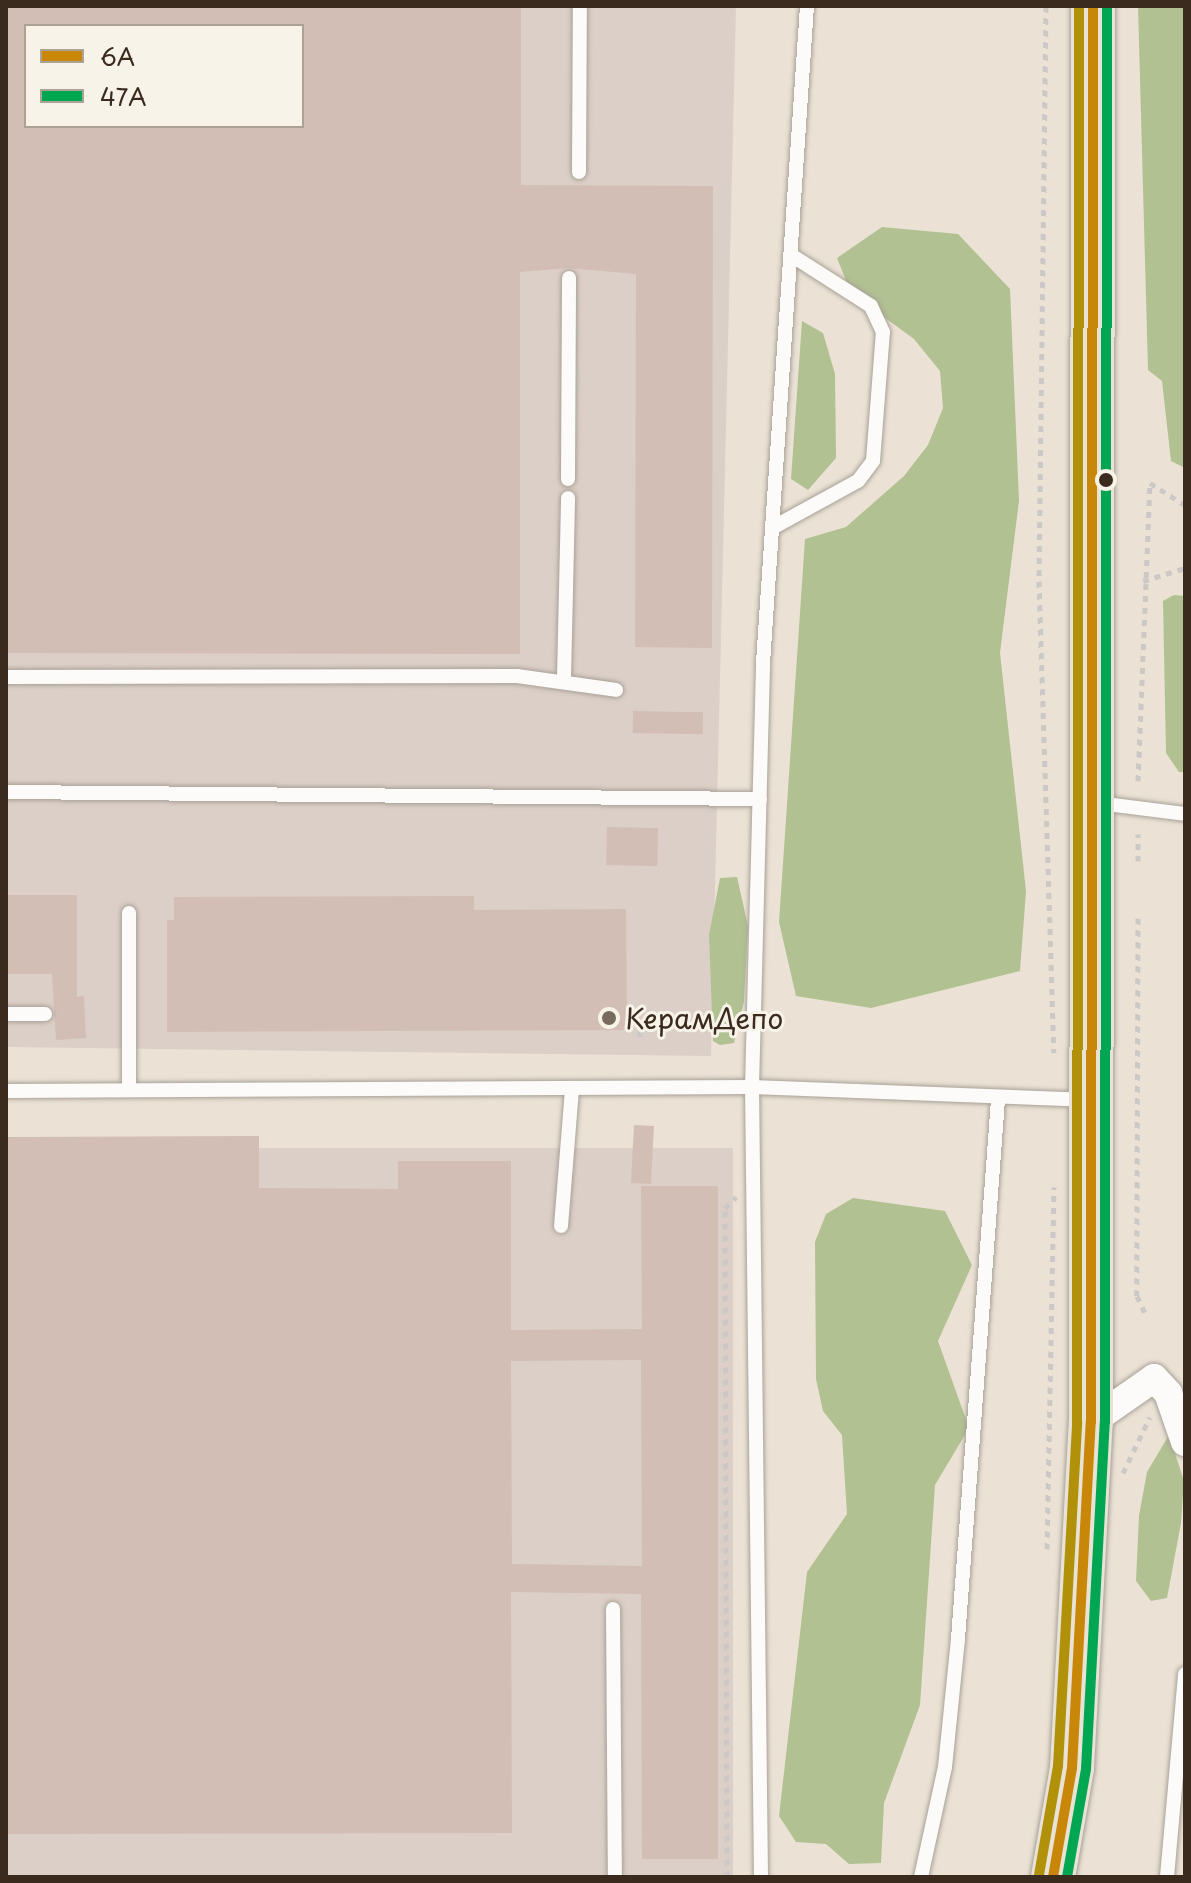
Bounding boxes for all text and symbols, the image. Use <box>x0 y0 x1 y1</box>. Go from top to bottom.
legend <box>24 24 304 128</box>
text: 6А <box>100 38 135 74</box>
text: 47А <box>100 78 147 114</box>
unlabelled marker <box>1098 472 1114 488</box>
place label: КерамДепо <box>625 1001 783 1035</box>
marker: КерамДепо <box>600 1009 618 1027</box>

